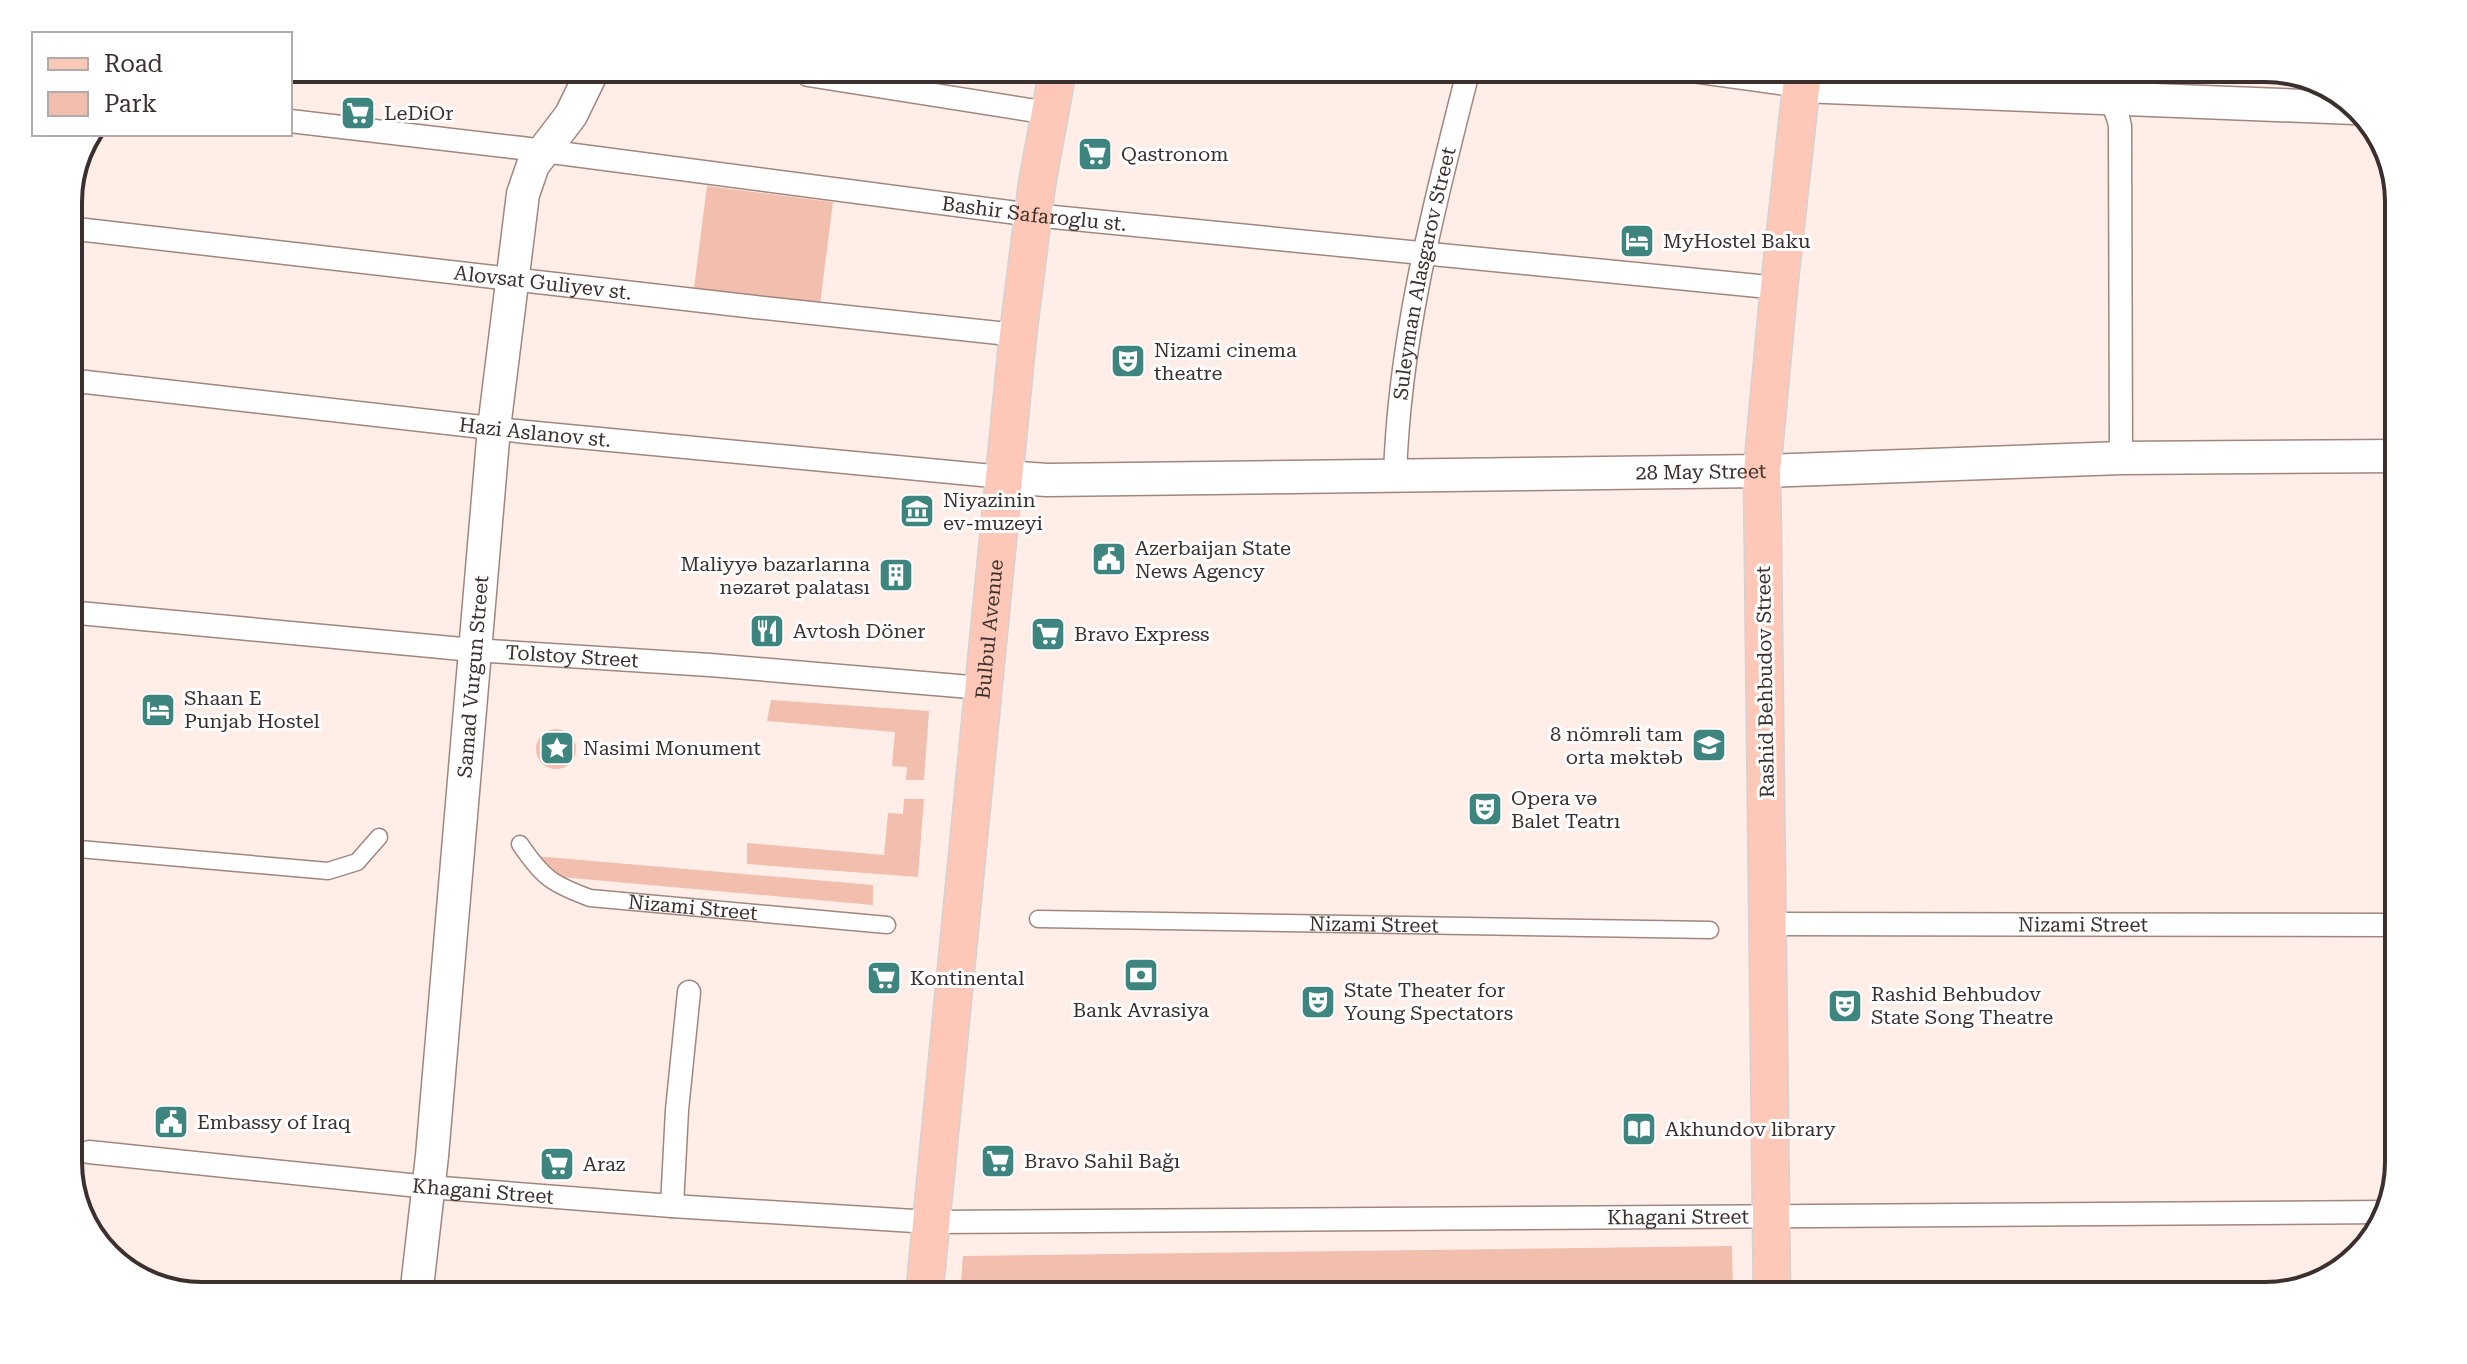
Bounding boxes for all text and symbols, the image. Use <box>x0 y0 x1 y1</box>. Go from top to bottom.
legend <box>32 32 292 136</box>
text: Road <box>104 50 163 78</box>
text: Park <box>104 90 157 118</box>
supermarket icon: LeDiOr <box>339 94 377 132</box>
place label: LeDiOr <box>384 101 453 125</box>
supermarket icon: Qastronom <box>1076 135 1114 173</box>
place label: Qastronom <box>1121 142 1228 166</box>
street label: Suleyman Alasgarov Street <box>1388 144 1461 401</box>
street label: Bashir Safaroglu st. <box>940 191 1128 236</box>
hotel icon: MyHostel Baku <box>1618 222 1656 260</box>
place label: MyHostel Baku <box>1663 229 1811 253</box>
street label: Alovsat Guliyev st. <box>453 260 633 305</box>
place label: Nizami cinema theatre <box>1154 338 1297 385</box>
theatre icon: Nizami cinema theatre <box>1109 342 1147 380</box>
street label: Hazi Aslanov st. <box>458 412 612 452</box>
street label: 28 May Street <box>1635 459 1767 485</box>
place label: Niyazinin ev-muzeyi <box>943 488 1043 535</box>
museum icon: Niyazinin ev-muzeyi <box>898 492 936 530</box>
place label: Azerbaijan State News Agency <box>1135 536 1291 583</box>
public building icon: Azerbaijan State News Agency <box>1090 540 1128 578</box>
place label: Maliyyə bazarlarına nəzarət palatası <box>680 552 870 599</box>
building icon: Maliyyə bazarlarına nəzarət palatası <box>877 556 915 594</box>
street label: Bulbul Avenue <box>970 558 1008 700</box>
street label: Rashid Behbudov Street <box>1751 565 1779 798</box>
street label: Samad Vurgun Street <box>452 574 493 779</box>
restaurant icon: Avtosh Döner <box>748 612 786 650</box>
supermarket icon: Bravo Express <box>1029 615 1067 653</box>
place label: Avtosh Döner <box>793 619 926 643</box>
place label: Bravo Express <box>1074 622 1210 646</box>
street label: Tolstoy Street <box>505 640 640 672</box>
place label: Shaan E Punjab Hostel <box>184 686 320 733</box>
hotel icon: Shaan E Punjab Hostel <box>139 691 177 729</box>
place label: 8 nömrəli tam orta məktəb <box>1550 722 1683 769</box>
school or university icon: 8 nömrəli tam orta məktəb <box>1690 726 1728 764</box>
place icon: Nasimi Monument <box>538 729 576 767</box>
place label: Nasimi Monument <box>583 736 762 760</box>
place label: Opera və Balet Teatrı <box>1511 786 1620 833</box>
theatre icon: Opera və Balet Teatrı <box>1466 790 1504 828</box>
street label: Nizami Street <box>627 890 759 925</box>
street label: Nizami Street <box>1309 911 1440 938</box>
street label: Nizami Street <box>2018 912 2148 937</box>
bank icon: Bank Avrasiya <box>1122 956 1160 994</box>
supermarket icon: Kontinental <box>865 959 903 997</box>
place label: Kontinental <box>910 966 1024 990</box>
place label: State Theater for Young Spectators <box>1344 978 1513 1025</box>
place label: Rashid Behbudov State Song Theatre <box>1871 982 2053 1029</box>
theatre icon: State Theater for Young Spectators <box>1299 983 1337 1021</box>
theatre icon: Rashid Behbudov State Song Theatre <box>1826 987 1864 1025</box>
place label: Bank Avrasiya <box>1073 998 1209 1022</box>
public building icon: Embassy of Iraq <box>152 1103 190 1141</box>
place label: Embassy of Iraq <box>197 1110 351 1134</box>
library icon: Akhundov library <box>1620 1110 1658 1148</box>
place label: Akhundov library <box>1665 1117 1836 1141</box>
supermarket icon: Bravo Sahil Bağı <box>979 1142 1017 1180</box>
supermarket icon: Araz <box>538 1145 576 1183</box>
place label: Bravo Sahil Bağı <box>1024 1149 1180 1173</box>
place label: Araz <box>583 1152 625 1176</box>
street label: Khagani Street <box>411 1173 555 1209</box>
street label: Khagani Street <box>1607 1204 1750 1229</box>

